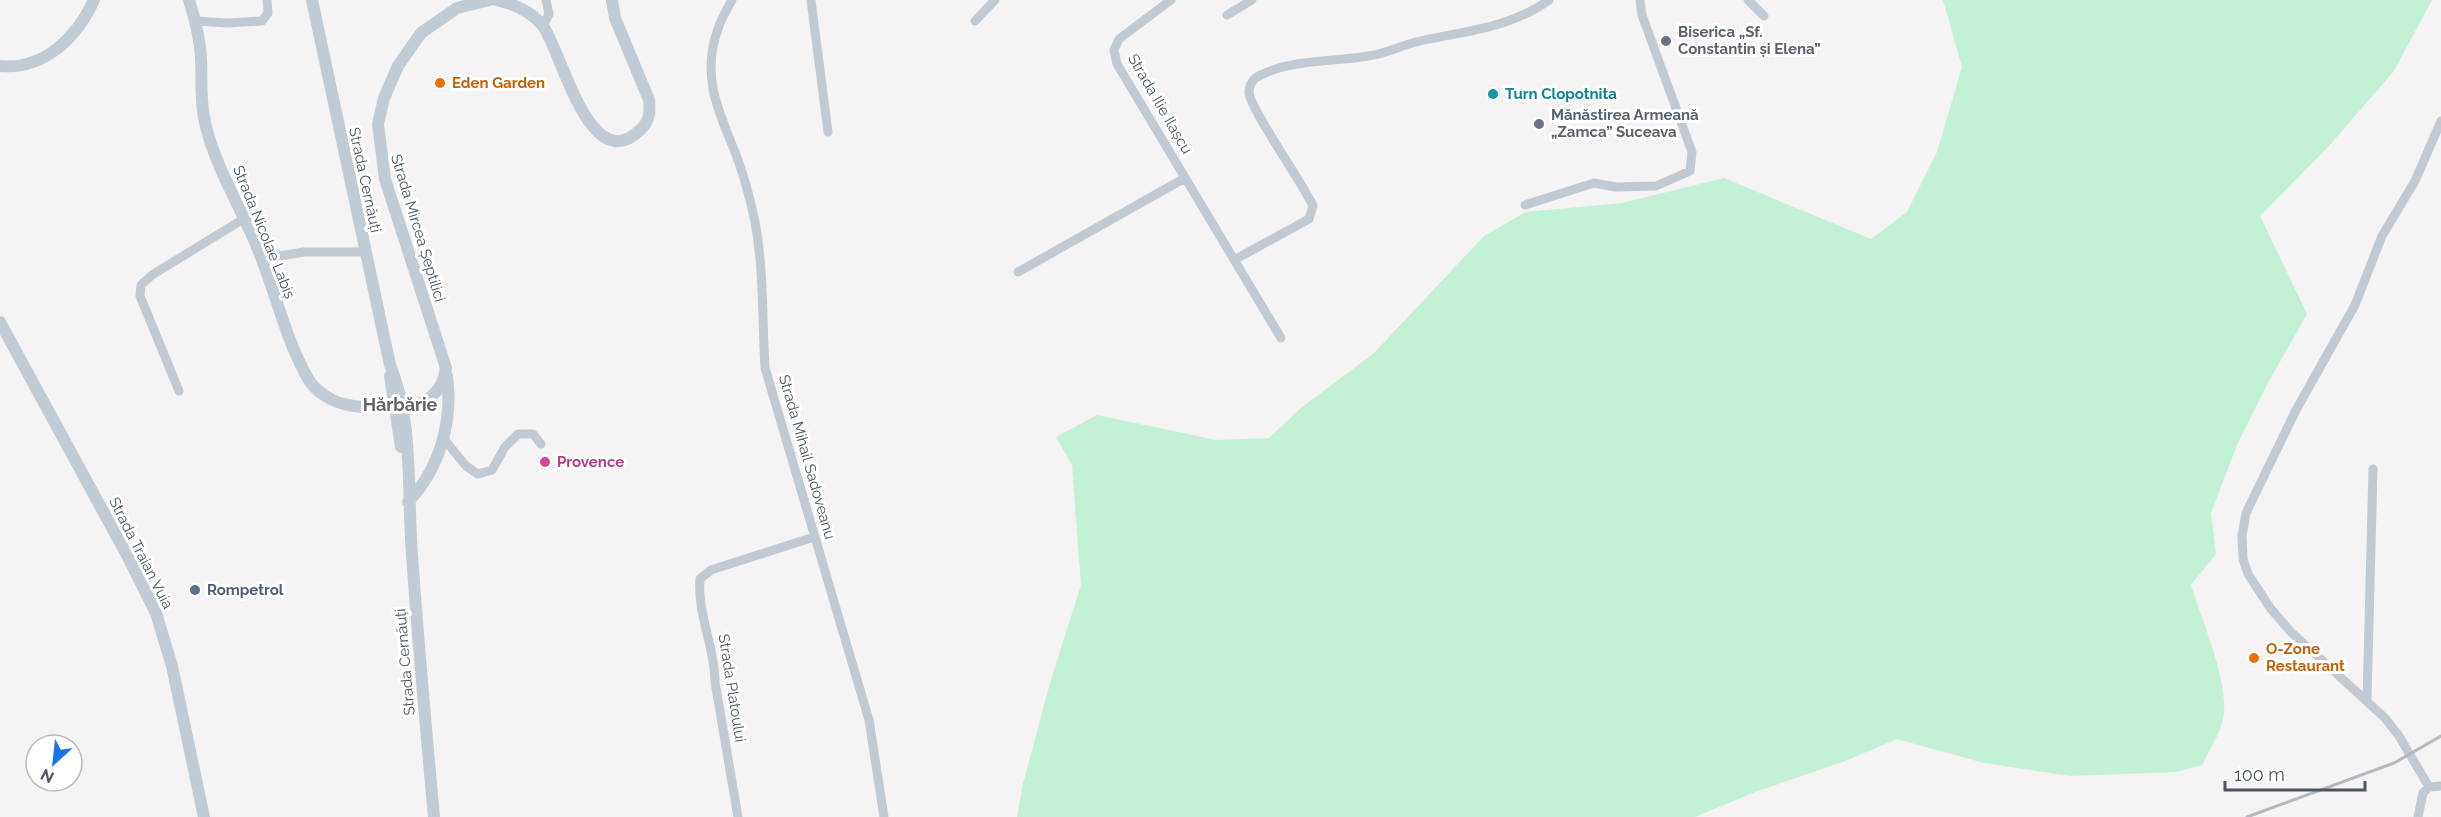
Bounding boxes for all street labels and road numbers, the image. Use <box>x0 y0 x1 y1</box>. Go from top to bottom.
street label: Strada Ilie Ilașcu <box>1124 51 1196 157</box>
street label: Strada Cernăuți <box>345 126 385 234</box>
street label: Strada Mircea Șeptilici <box>387 152 449 304</box>
street label: Strada Nicolae Labiș <box>229 163 299 301</box>
street label: Strada Mihail Sadoveanu <box>775 373 839 541</box>
street label: Strada Traian Vuia <box>105 494 177 612</box>
street label: Strada Cernăuți <box>391 608 419 716</box>
street label: Strada Platoului <box>715 633 749 743</box>

